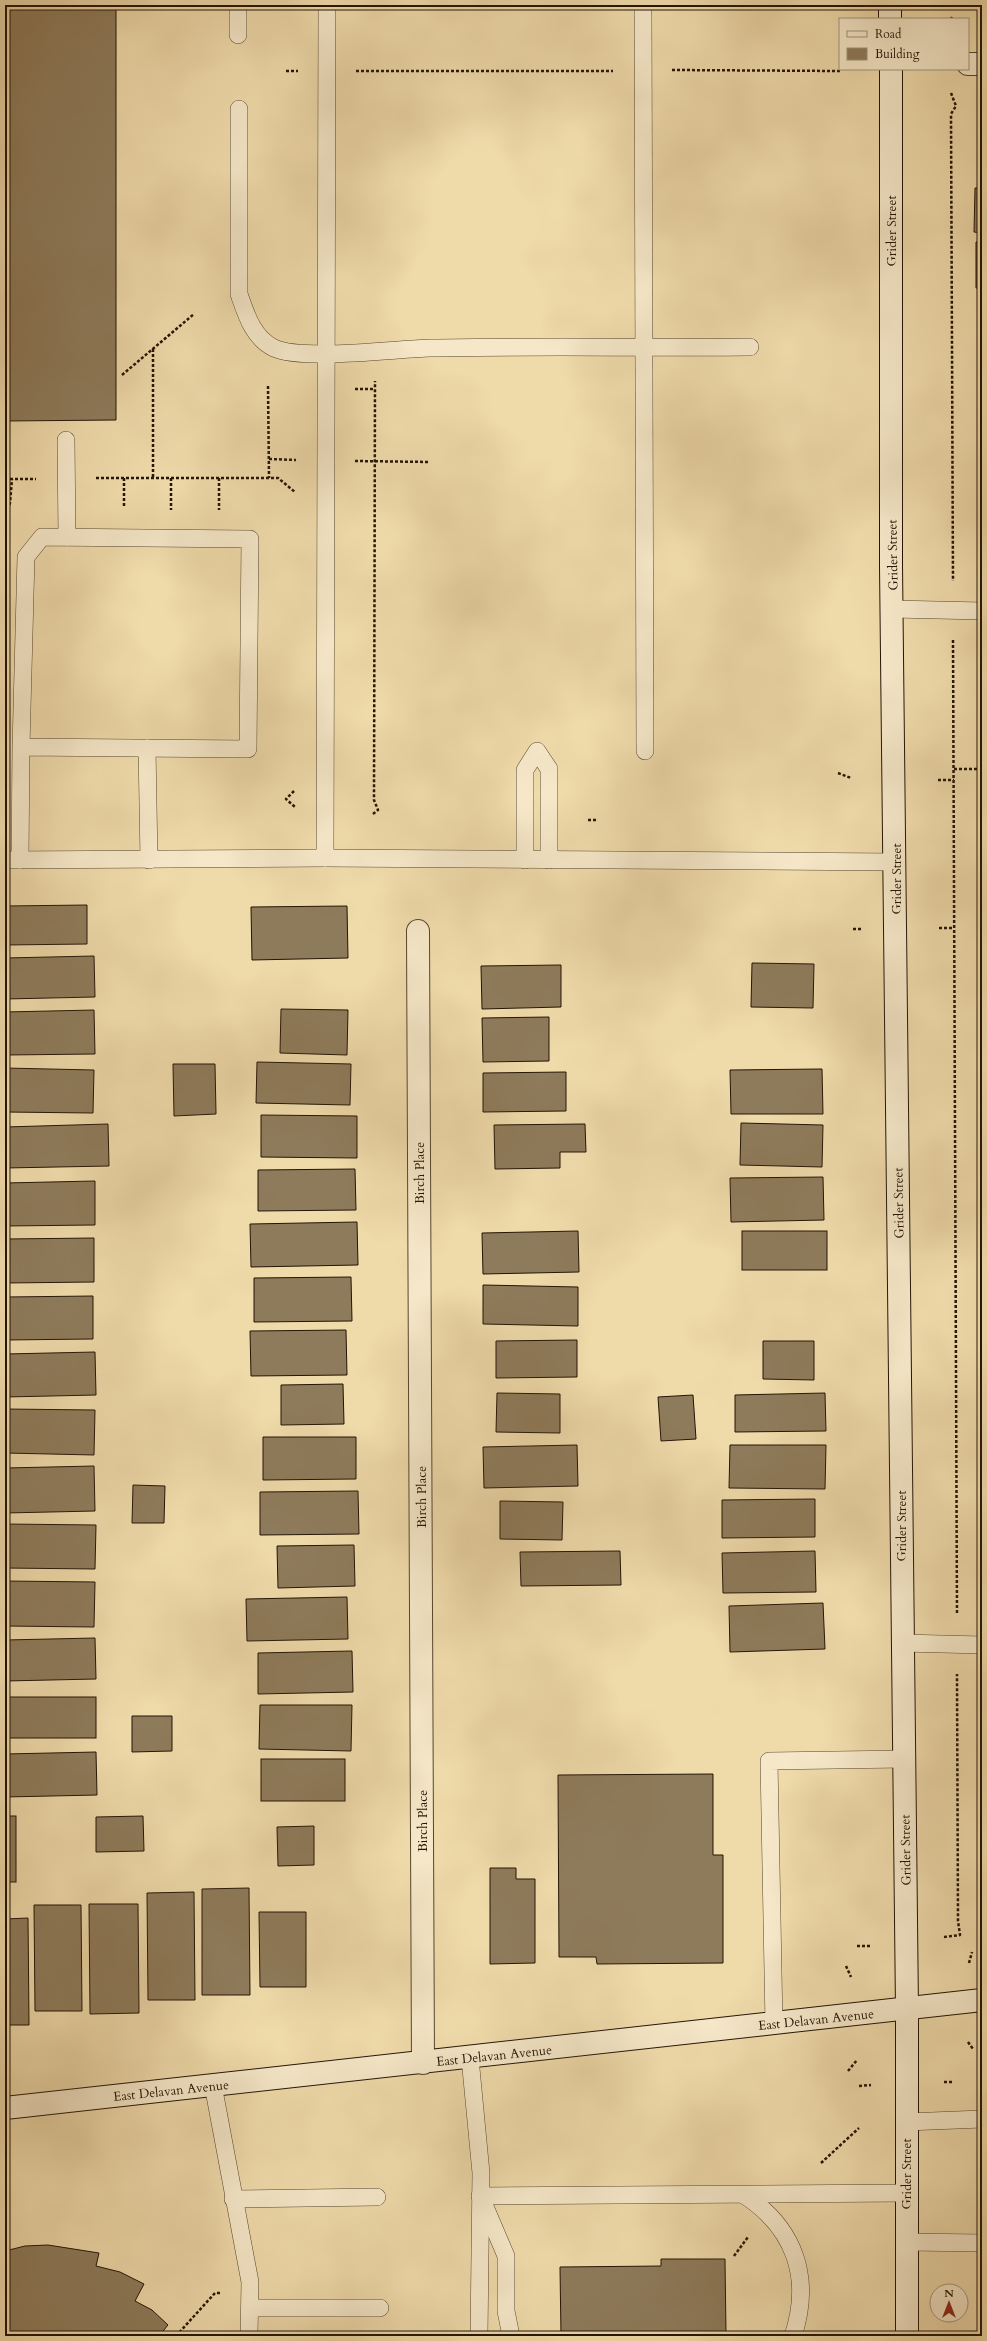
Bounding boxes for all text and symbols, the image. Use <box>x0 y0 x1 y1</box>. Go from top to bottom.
legend <box>839 18 969 70</box>
text: Road <box>875 26 902 42</box>
text: Building <box>875 46 920 62</box>
street label: Grider Street <box>883 195 901 267</box>
street label: Grider Street <box>883 519 903 591</box>
street label: Grider Street <box>888 843 906 915</box>
street label: Birch Place <box>411 1142 429 1204</box>
street label: Grider Street <box>889 1167 909 1239</box>
street label: Birch Place <box>413 1466 431 1528</box>
street label: Grider Street <box>893 1490 911 1562</box>
street label: Birch Place <box>414 1790 432 1852</box>
street label: Grider Street <box>896 1814 916 1886</box>
street label: East Delavan Avenue <box>757 2005 875 2035</box>
street label: East Delavan Avenue <box>435 2041 553 2071</box>
street label: East Delavan Avenue <box>112 2076 230 2106</box>
street label: Grider Street <box>898 2138 916 2210</box>
north arrow <box>929 2283 969 2323</box>
text: N <box>944 2286 954 2301</box>

